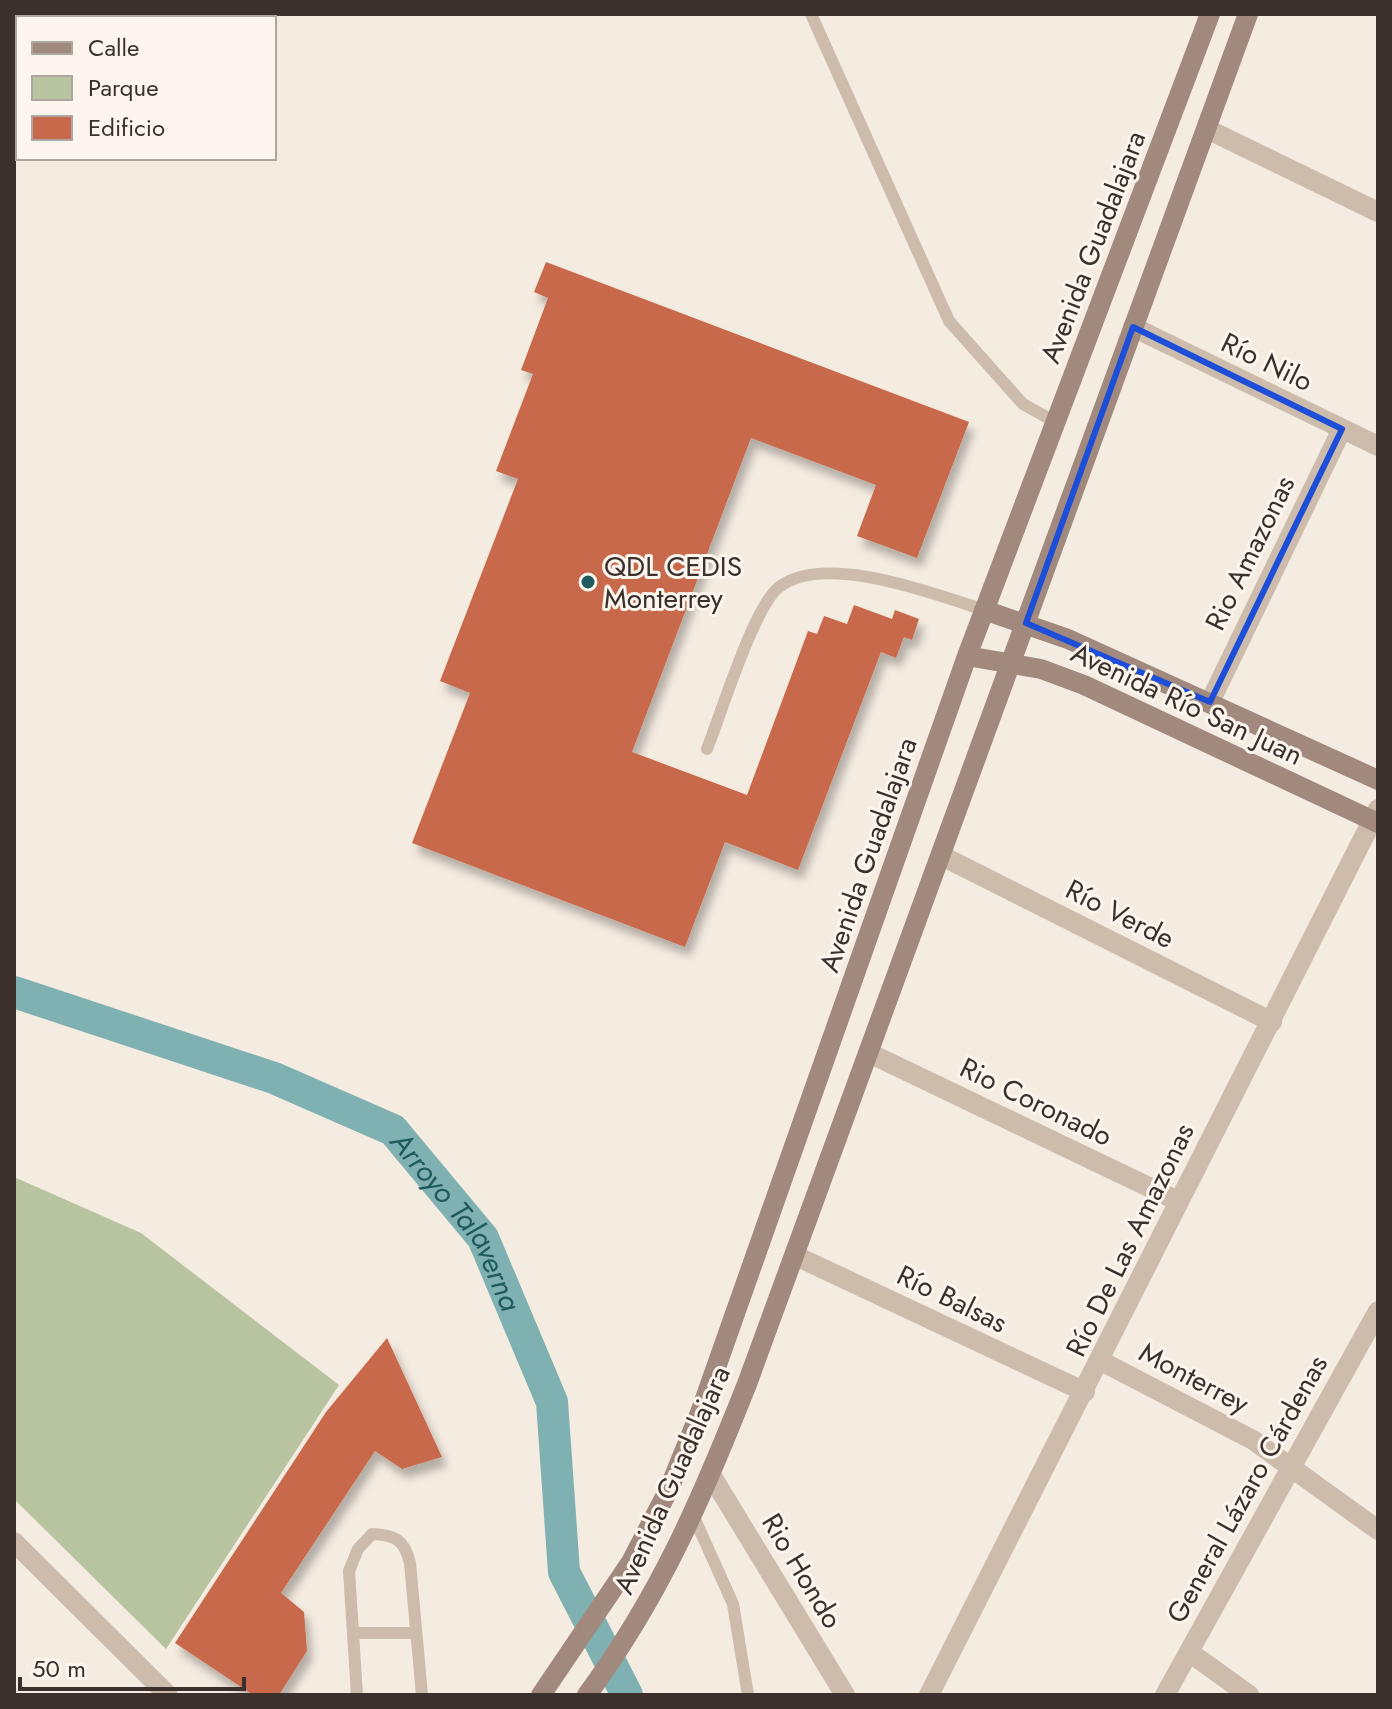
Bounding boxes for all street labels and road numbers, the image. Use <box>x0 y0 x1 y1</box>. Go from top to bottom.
street label: Avenida Guadalajara <box>1030 125 1156 369</box>
street label: Río Nilo <box>1214 322 1320 402</box>
street label: Rio Amazonas <box>1195 469 1305 637</box>
street label: Avenida Río San Juan <box>1064 632 1310 776</box>
street label: Avenida Guadalajara <box>809 732 927 978</box>
street label: Río Verde <box>1058 869 1182 959</box>
street label: Rio Coronado <box>953 1047 1119 1157</box>
street label: Río De Las Amazonas <box>1056 1116 1204 1364</box>
street label: Río Balsas <box>890 1255 1014 1343</box>
street label: Monterrey <box>1132 1332 1257 1424</box>
street label: General Lázaro Cárdenas <box>1156 1348 1338 1630</box>
street label: Avenida Guadalajara <box>603 1359 741 1601</box>
street label: Rio Hondo <box>751 1506 853 1636</box>

